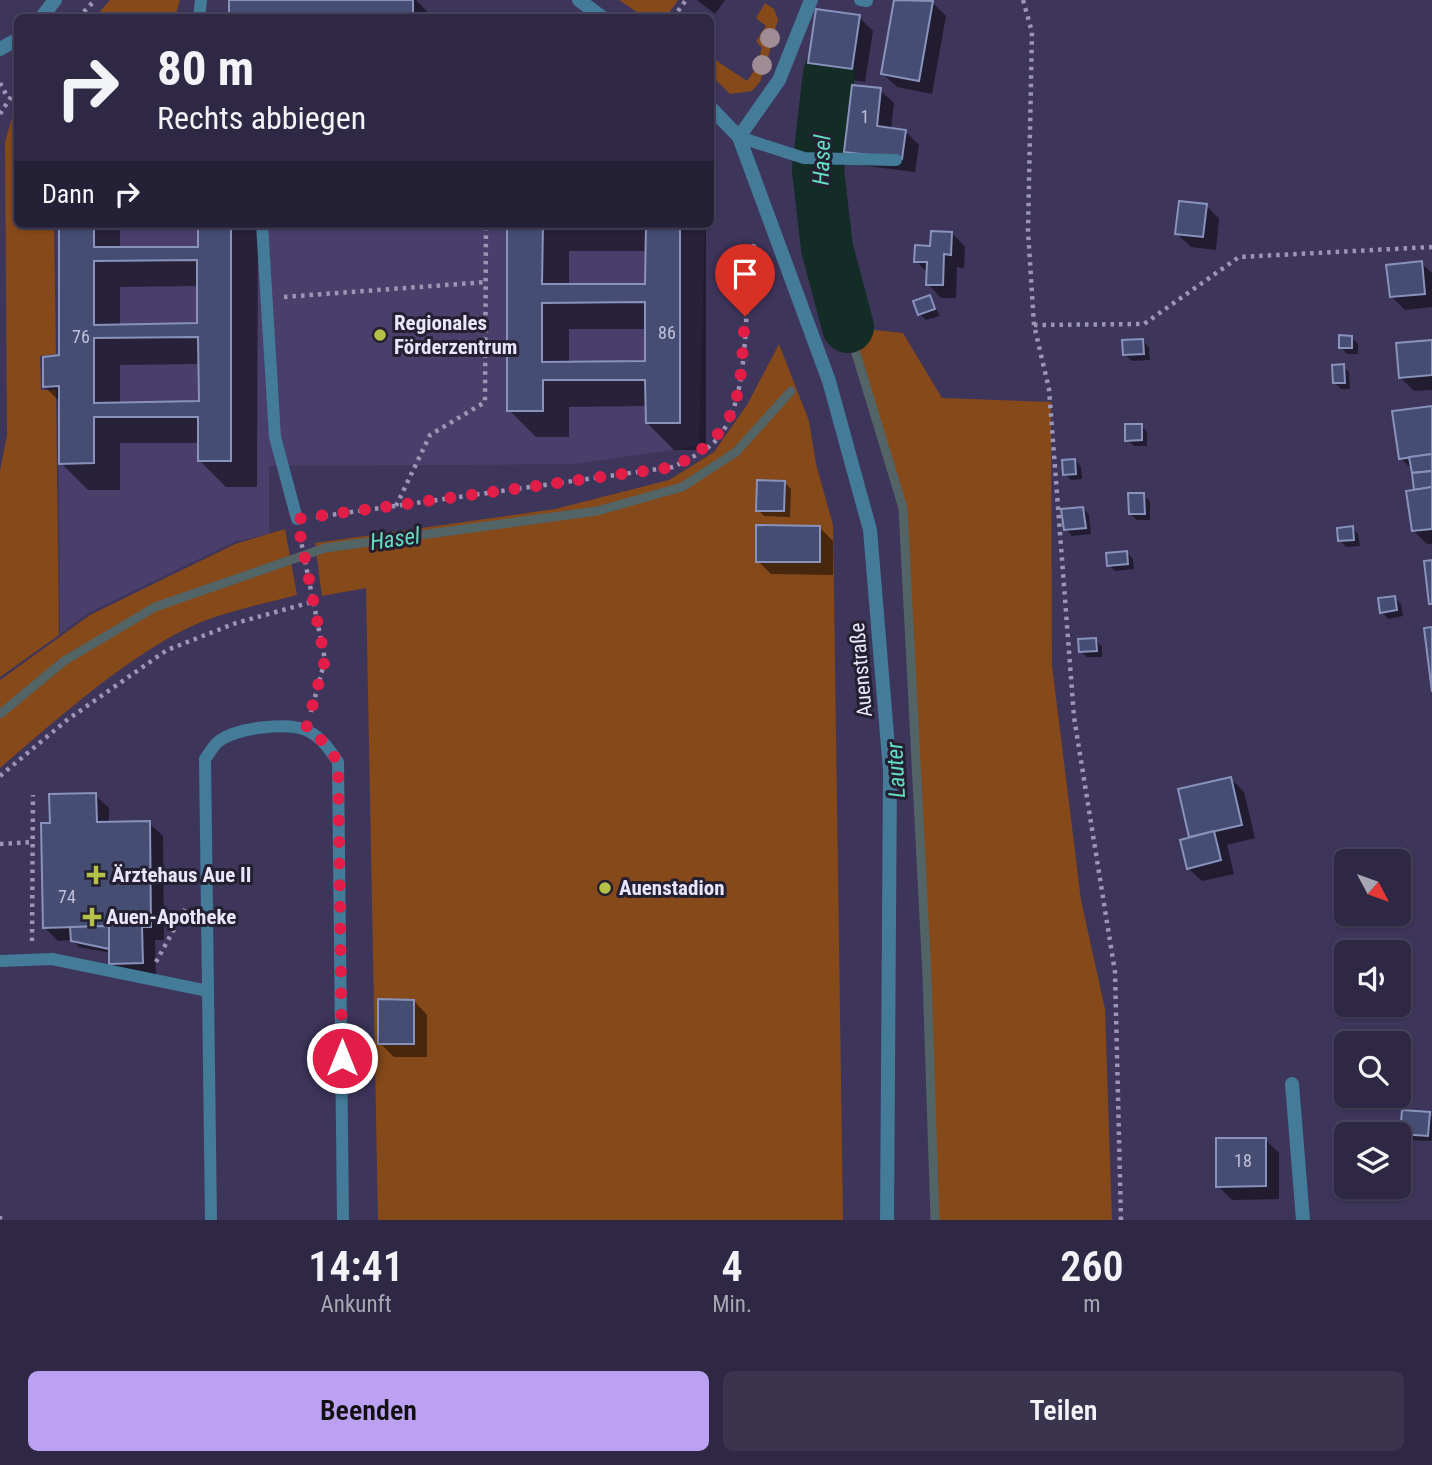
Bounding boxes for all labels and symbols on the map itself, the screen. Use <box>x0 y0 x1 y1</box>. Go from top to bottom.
house number: 1 <box>861 106 869 127</box>
water label: Hasel <box>808 134 836 186</box>
pin <box>715 244 775 316</box>
place label: Regionales Förderzentrum <box>394 311 517 359</box>
house number: 86 <box>658 322 676 343</box>
house number: 76 <box>72 326 90 347</box>
marker: Regionales Förderzentrum <box>372 327 388 343</box>
water label: Hasel <box>368 522 423 556</box>
street label: Auenstraße <box>845 622 877 718</box>
water label: Lauter <box>881 740 911 799</box>
north arrow <box>1334 849 1410 926</box>
place label: Ärztehaus Aue II <box>112 863 251 887</box>
marker: Ärztehaus Aue II <box>86 865 106 885</box>
place label: Auenstadion <box>619 876 725 900</box>
marker: Auenstadion <box>597 880 613 896</box>
house number: 74 <box>58 886 76 907</box>
place label: Auen-Apotheke <box>106 905 236 929</box>
marker: Auen-Apotheke <box>84 909 100 925</box>
position arrow <box>305 1021 379 1095</box>
house number: 18 <box>1234 1150 1252 1171</box>

